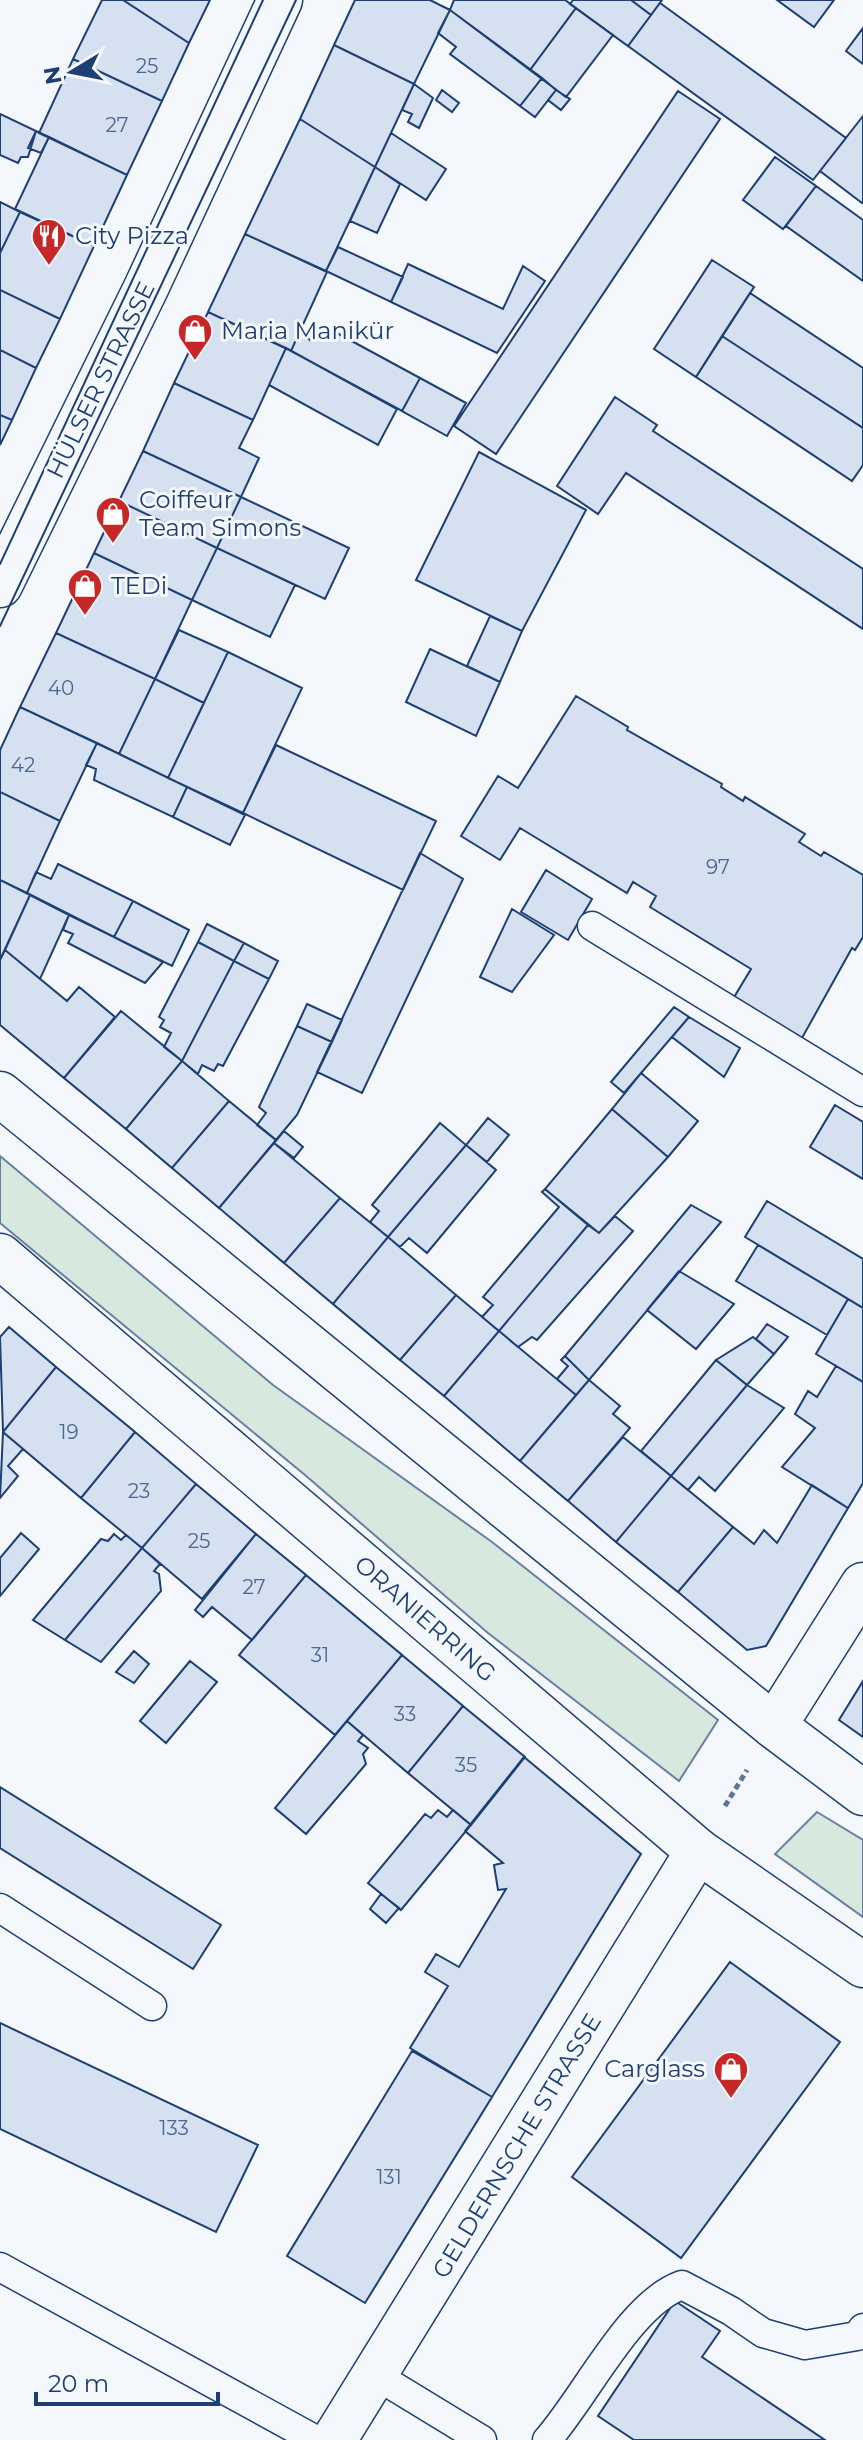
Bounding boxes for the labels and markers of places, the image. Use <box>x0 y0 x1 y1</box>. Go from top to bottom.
restaurant icon: City Pizza <box>30 217 68 267</box>
place label: City Pizza <box>75 221 189 250</box>
shop icon: Maria Manikür <box>176 312 214 362</box>
place label: Maria Manikür <box>221 316 394 345</box>
place label: Coiffeur Team Simons <box>139 485 301 542</box>
shop icon: Coiffeur Team Simons <box>94 495 132 545</box>
shop icon: TEDi <box>66 567 104 617</box>
place label: TEDi <box>111 571 167 600</box>
shop icon: Carglass <box>712 2050 750 2100</box>
place label: Carglass <box>604 2054 705 2083</box>

